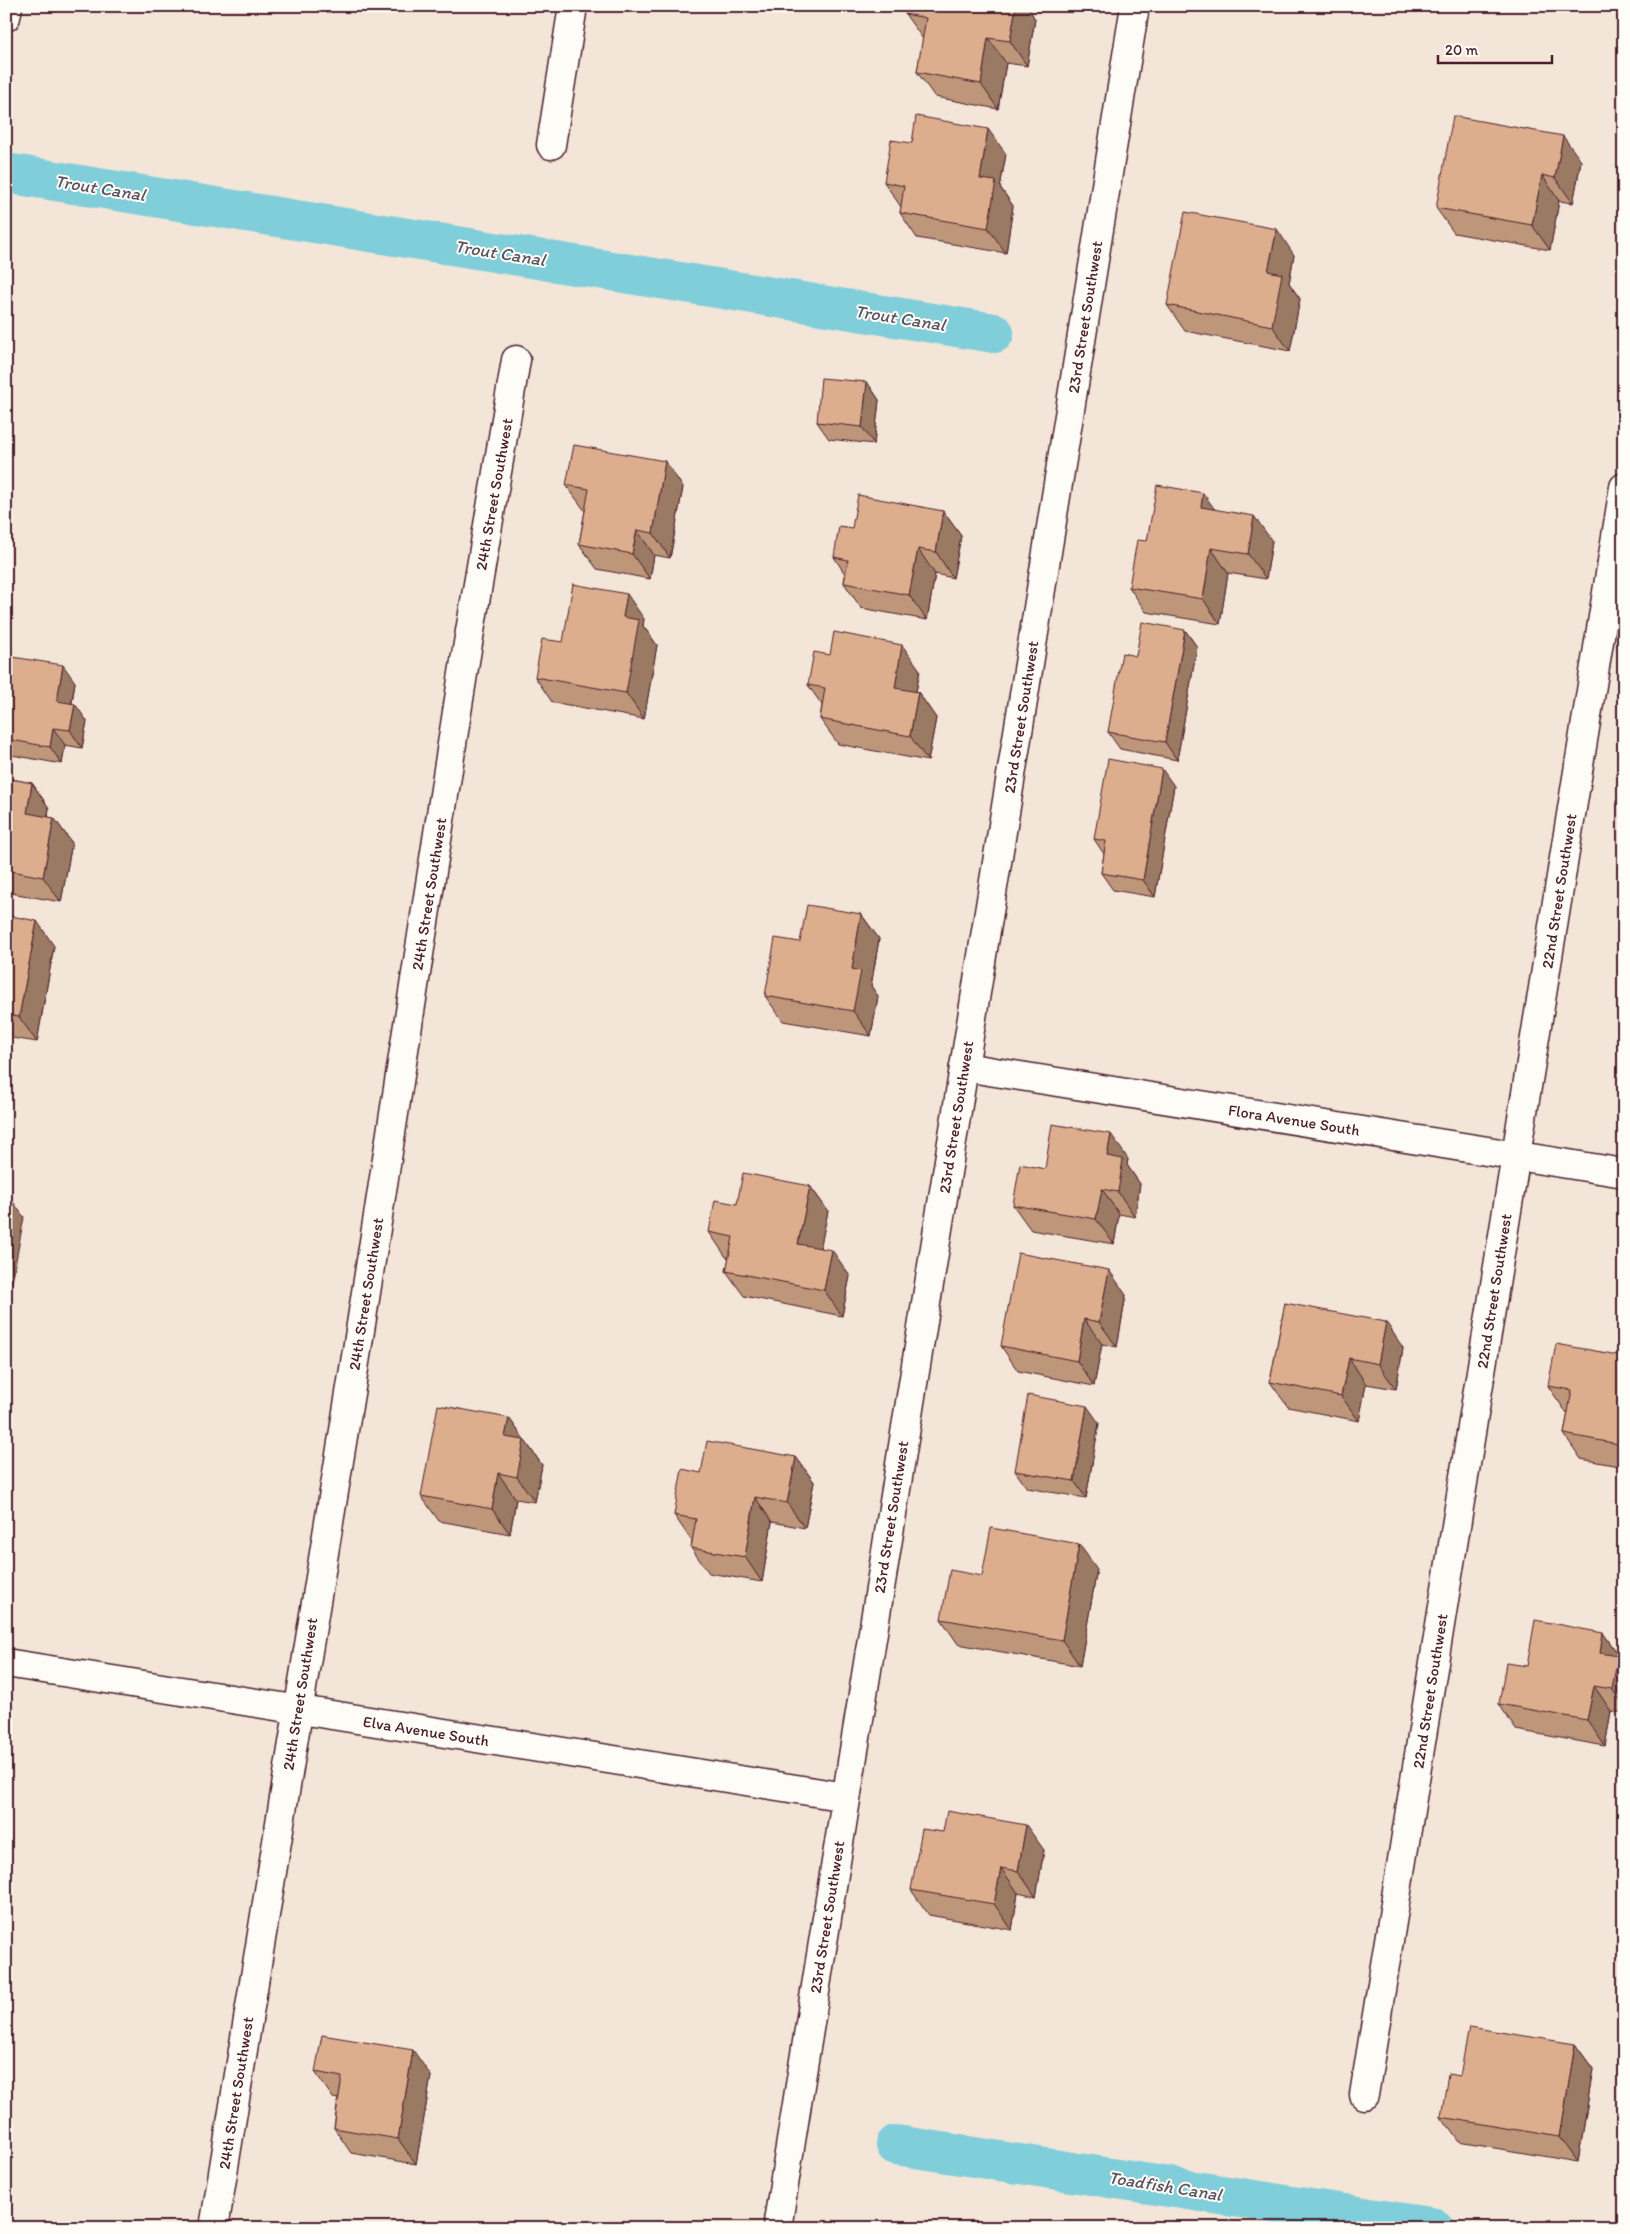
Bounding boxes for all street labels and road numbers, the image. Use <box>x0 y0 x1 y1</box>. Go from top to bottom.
street label: 23rd Street Southwest <box>1064 239 1106 395</box>
street label: 24th Street Southwest <box>471 416 517 572</box>
street label: 23rd Street Southwest <box>1000 639 1042 795</box>
street label: 22nd Street Southwest <box>1537 812 1581 970</box>
street label: 24th Street Southwest <box>408 816 450 972</box>
street label: 23rd Street Southwest <box>935 1039 977 1195</box>
street label: Flora Avenue South <box>1227 1100 1361 1140</box>
street label: 22nd Street Southwest <box>1472 1212 1516 1370</box>
street label: 24th Street Southwest <box>345 1216 387 1372</box>
street label: 23rd Street Southwest <box>870 1439 912 1595</box>
street label: 22nd Street Southwest <box>1408 1612 1452 1770</box>
street label: 24th Street Southwest <box>279 1616 321 1772</box>
street label: Elva Avenue South <box>362 1712 490 1750</box>
street label: 23rd Street Southwest <box>806 1839 848 1995</box>
street label: 24th Street Southwest <box>215 2015 257 2171</box>

